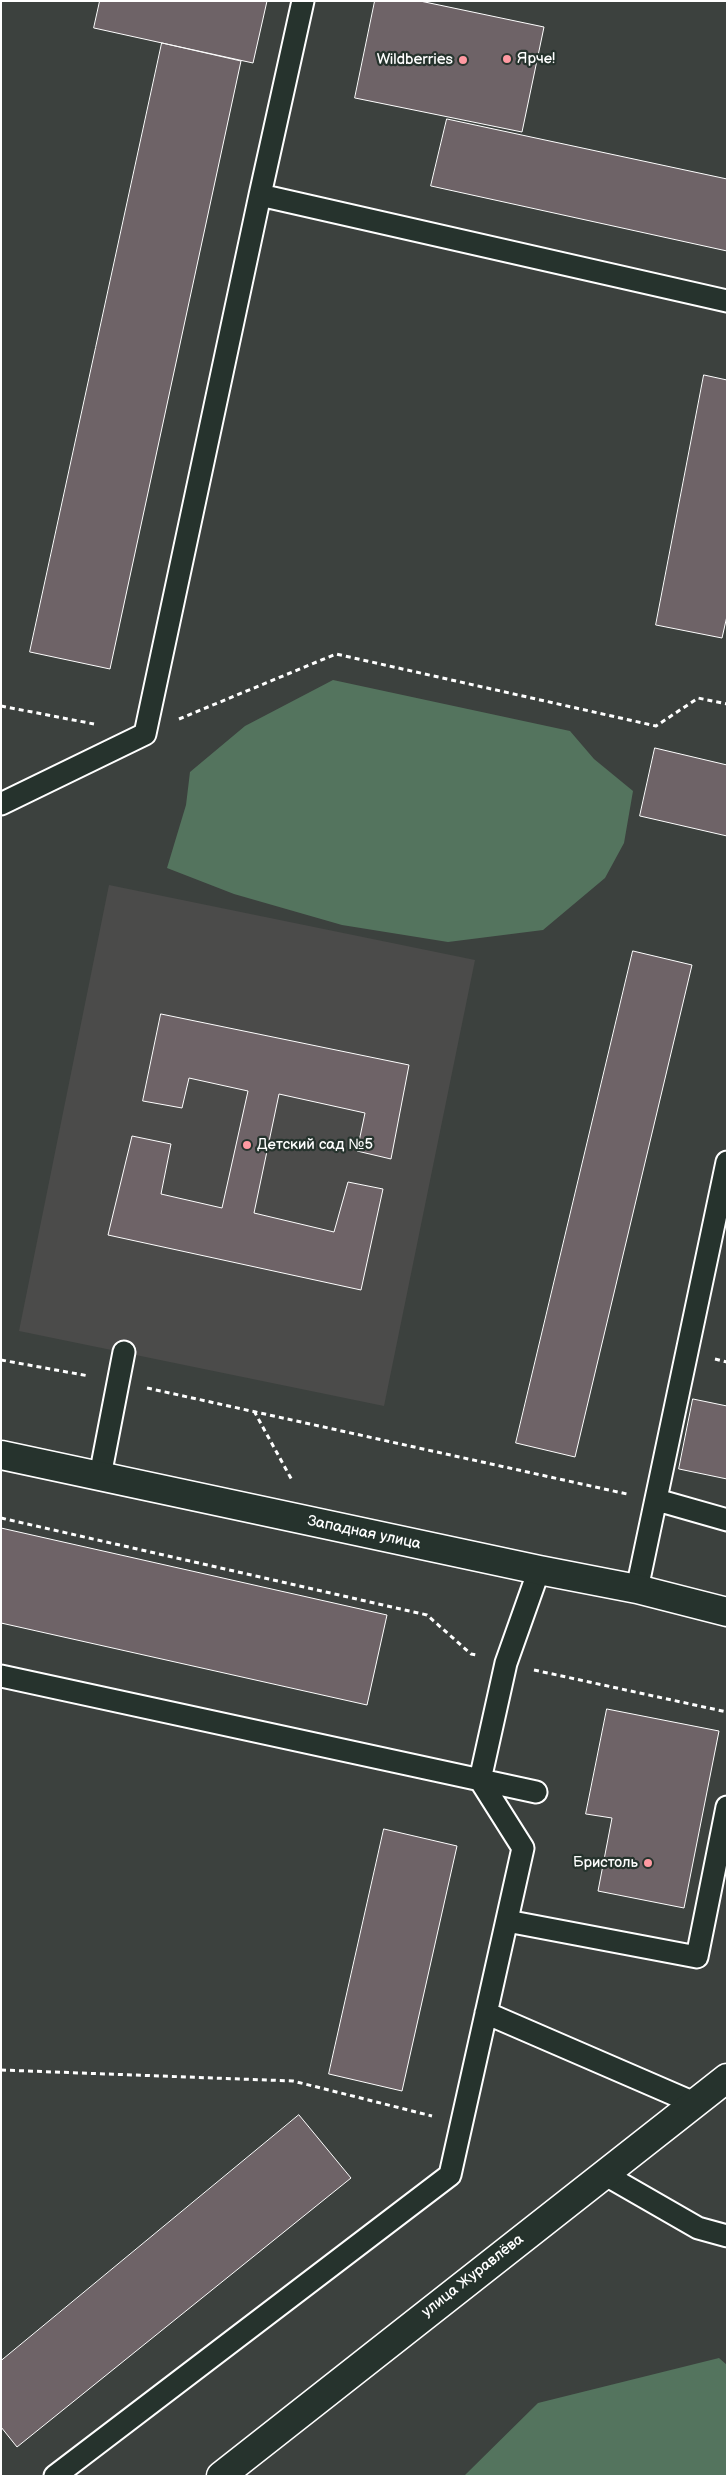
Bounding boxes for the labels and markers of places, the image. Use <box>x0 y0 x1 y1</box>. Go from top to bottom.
place label: Ярче! <box>517 50 555 68</box>
place label: Wildberries <box>377 51 453 69</box>
marker: Ярче! <box>501 53 513 65</box>
marker: Wildberries <box>457 54 469 66</box>
place label: Детский сад №5 <box>257 1136 373 1154</box>
marker: Детский сад №5 <box>241 1139 253 1151</box>
place label: Бристоль <box>573 1854 638 1872</box>
marker: Бристоль <box>642 1857 654 1869</box>

